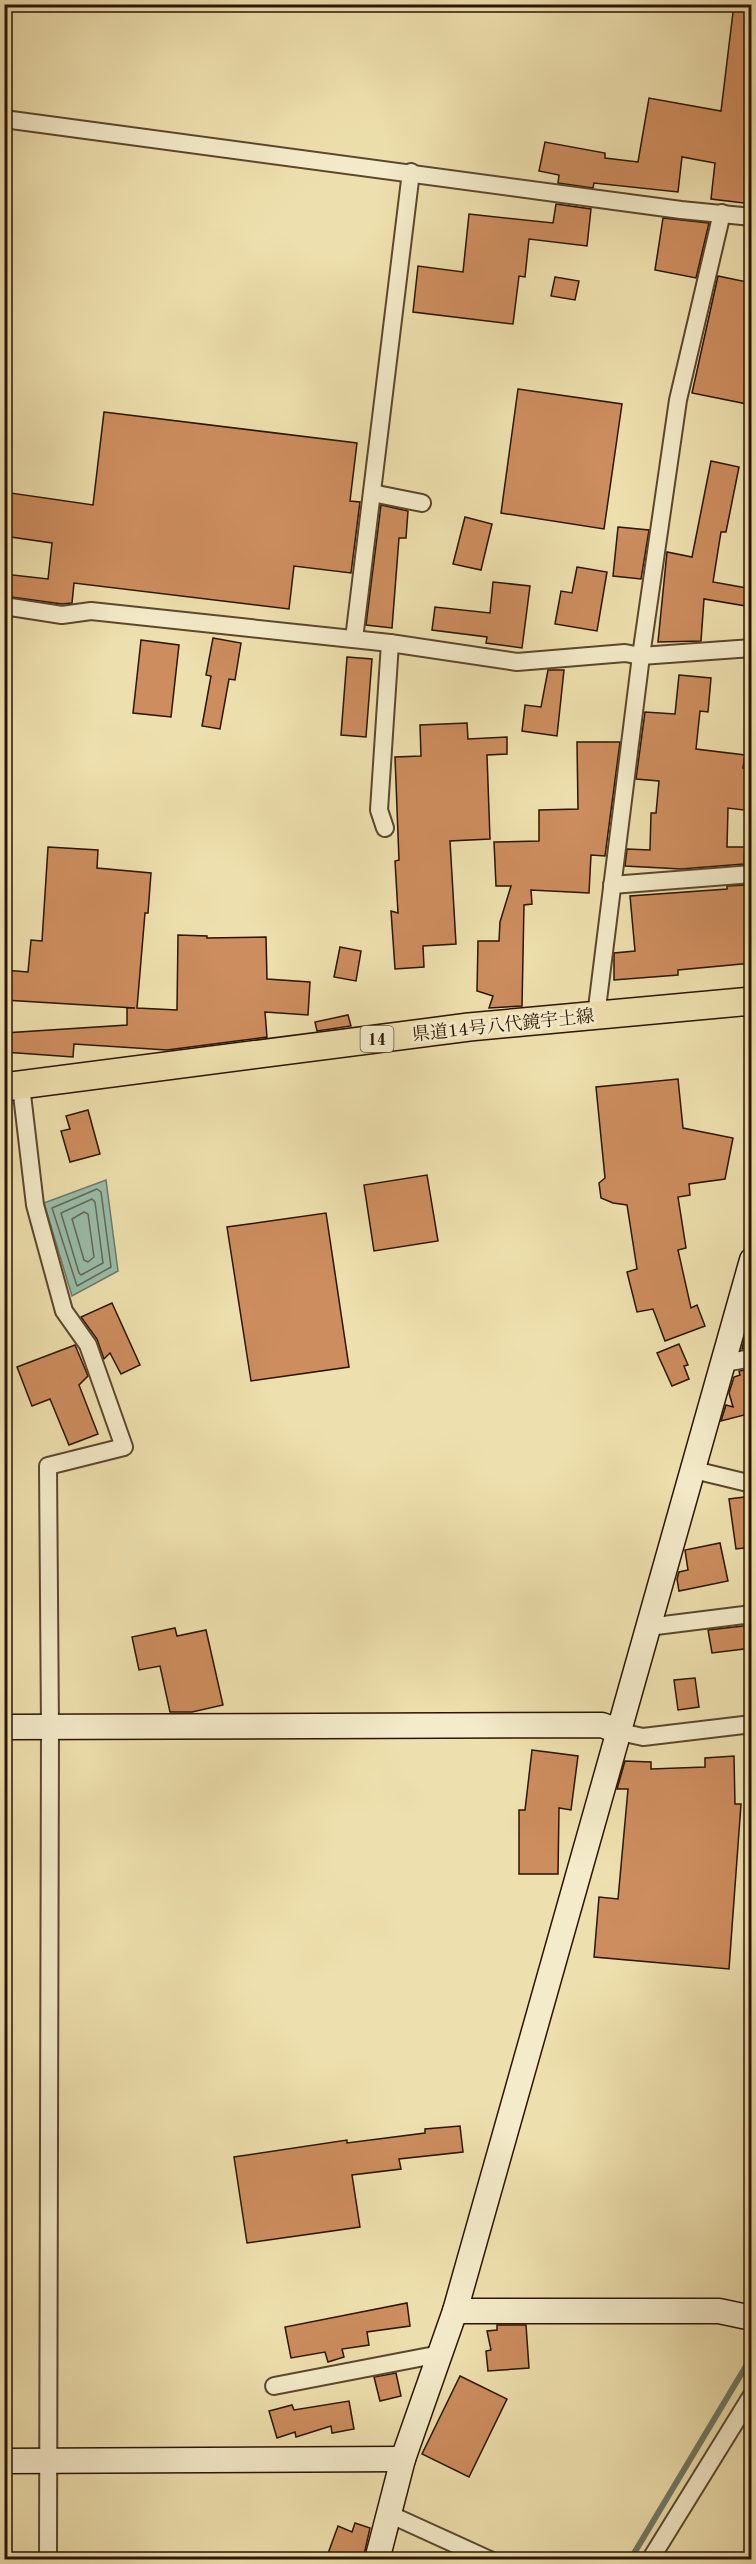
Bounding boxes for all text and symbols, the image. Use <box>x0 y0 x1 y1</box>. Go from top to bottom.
street label: 県道14号八代鏡宇土線 <box>411 1005 595 1045</box>
road number: 14 <box>360 1026 394 1052</box>

